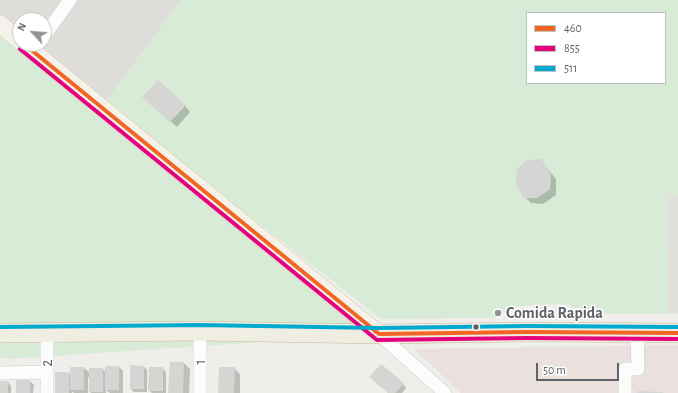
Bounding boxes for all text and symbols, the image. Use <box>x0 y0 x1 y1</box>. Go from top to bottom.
north arrow <box>12 12 52 52</box>
legend <box>526 12 666 84</box>
text: N <box>15 21 28 33</box>
text: 460 <box>564 22 582 34</box>
text: 855 <box>564 42 580 54</box>
text: 511 <box>564 62 577 74</box>
place label: Comida Rapida <box>506 303 603 323</box>
marker: Comida Rapida <box>493 308 503 318</box>
unlabelled marker <box>471 322 481 332</box>
scale bar <box>538 355 621 381</box>
street label: 2 <box>37 359 57 367</box>
street label: 1 <box>190 359 210 365</box>
text: 50 m <box>543 364 566 376</box>

